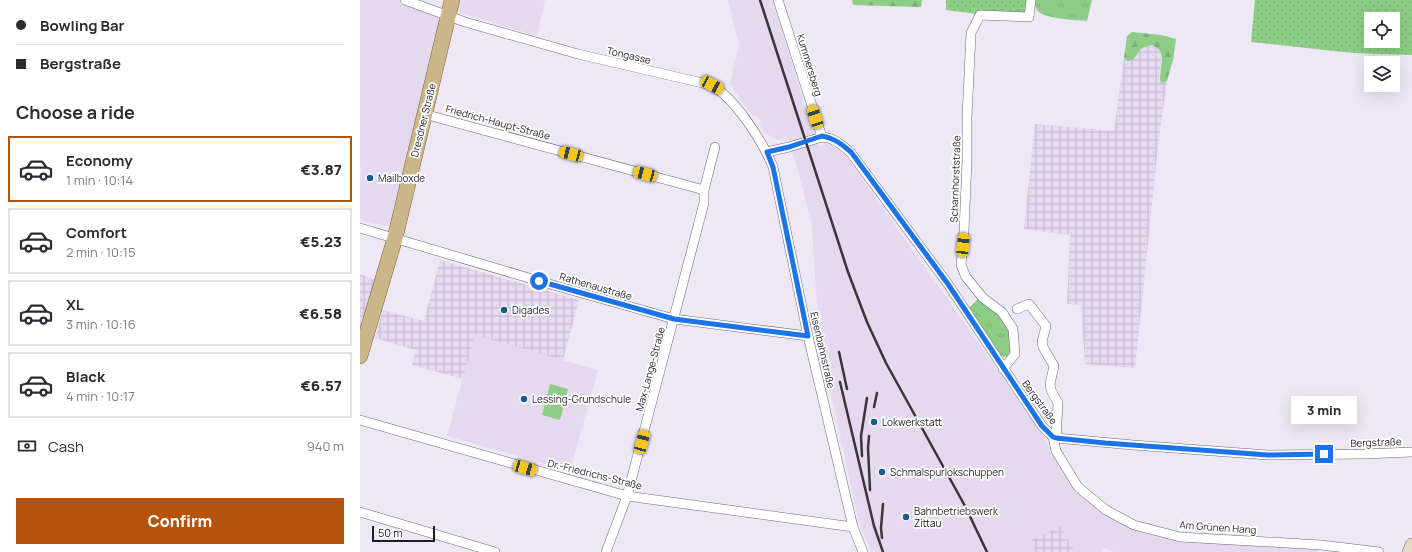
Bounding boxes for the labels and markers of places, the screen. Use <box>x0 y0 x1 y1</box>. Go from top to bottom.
place label: Mailboxde <box>378 171 425 185</box>
marker: Mailboxde <box>365 173 375 183</box>
place label: Digades <box>512 303 550 317</box>
marker: Digades <box>499 305 509 315</box>
place label: Lessing-Grundschule <box>532 392 631 406</box>
marker: Lessing-Grundschule <box>519 394 529 404</box>
place label: Lokwerkstatt <box>882 415 943 429</box>
marker: Lokwerkstatt <box>869 417 879 427</box>
place label: Schmalspurlokschuppen <box>890 465 1004 479</box>
marker: Schmalspurlokschuppen <box>877 467 887 477</box>
place label: Bahnbetriebswerk Zittau <box>914 504 999 530</box>
marker: Bahnbetriebswerk Zittau <box>901 512 911 522</box>

